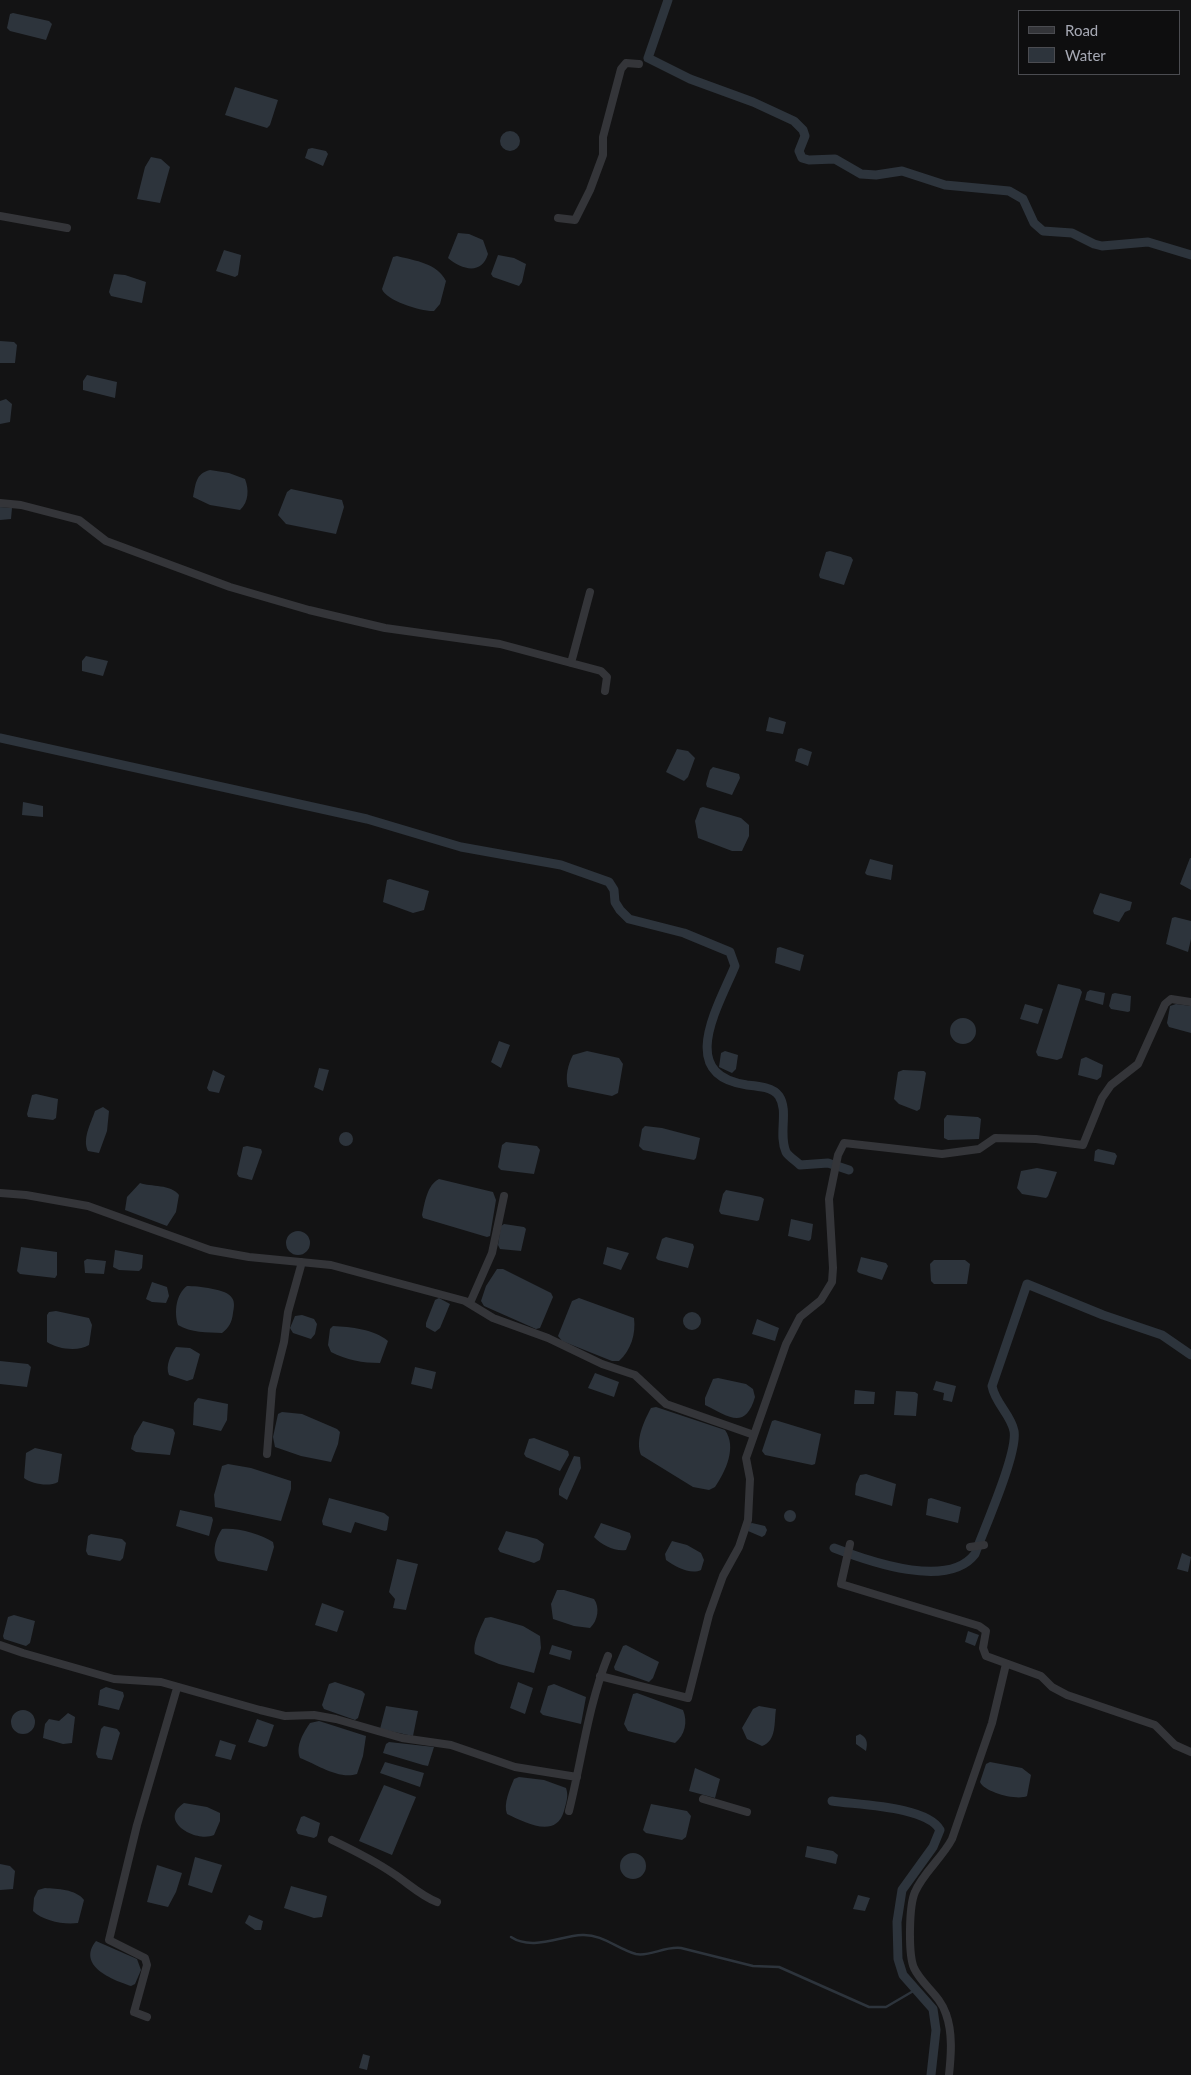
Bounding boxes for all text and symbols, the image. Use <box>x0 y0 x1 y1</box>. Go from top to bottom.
legend <box>1018 10 1181 75</box>
text: Road <box>1065 21 1098 39</box>
text: Water <box>1065 46 1106 64</box>

